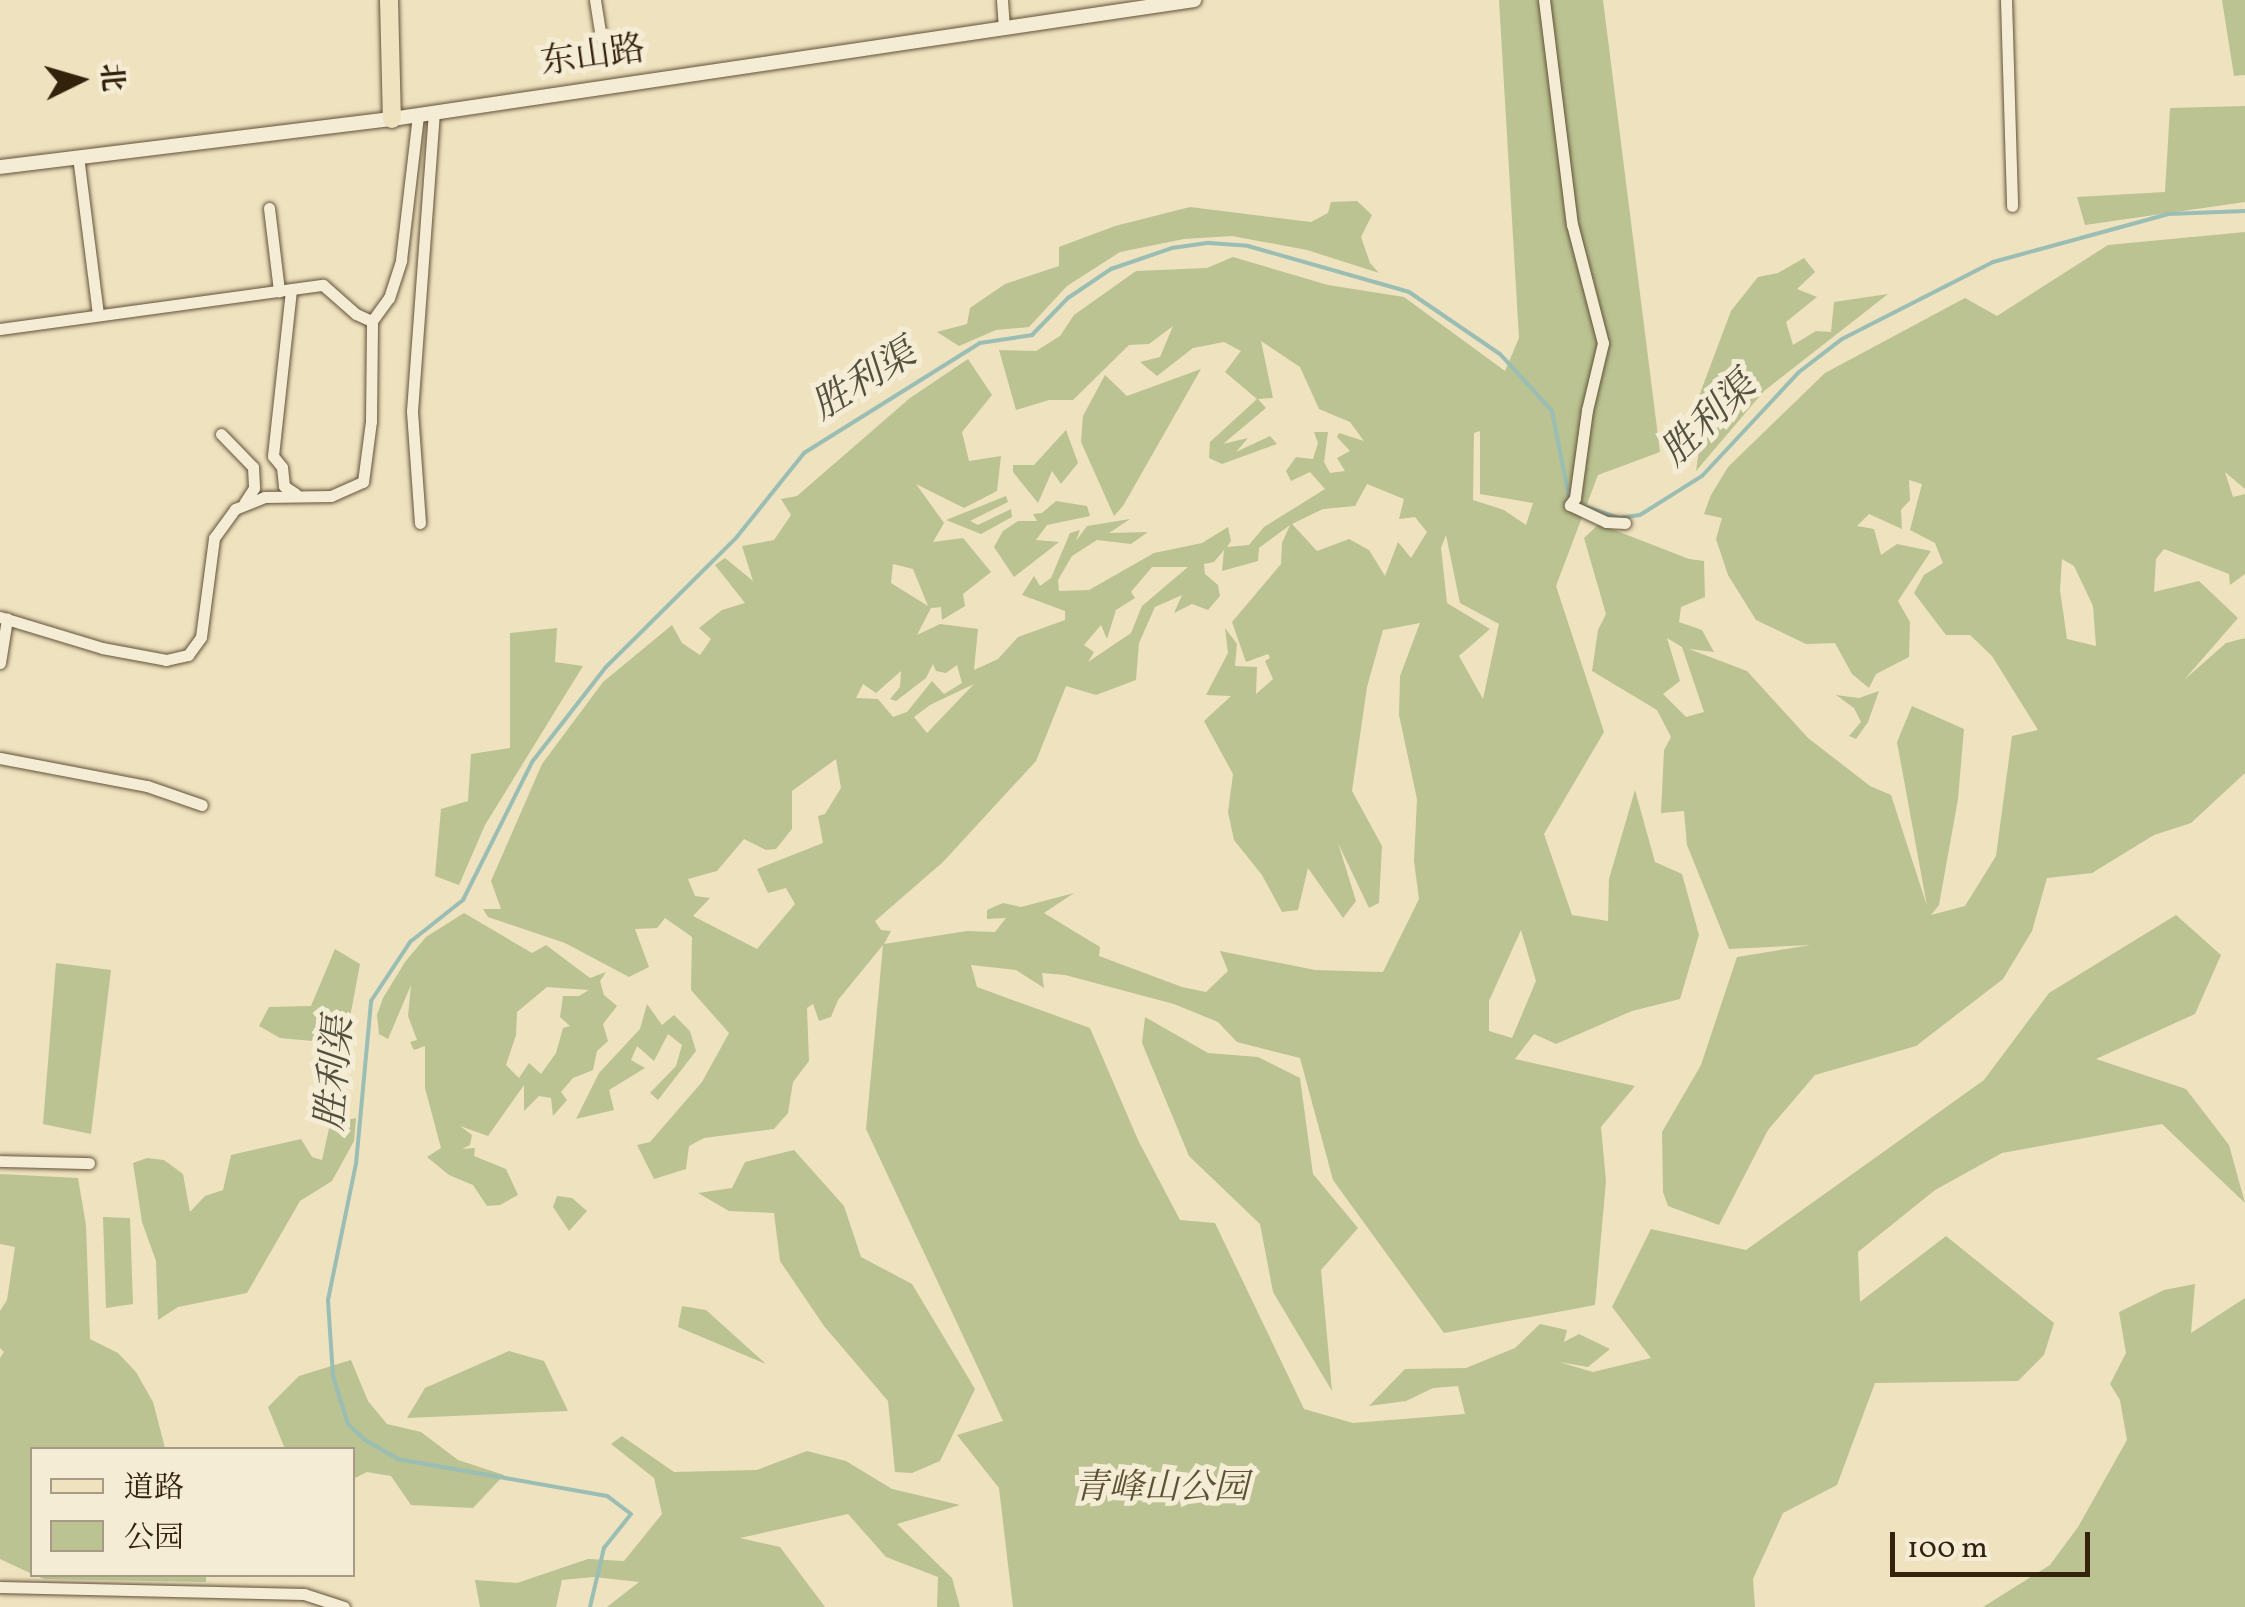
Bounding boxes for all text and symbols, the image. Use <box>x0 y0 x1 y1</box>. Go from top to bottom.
street label: 东山路 <box>538 29 648 85</box>
north arrow <box>30 30 130 130</box>
text: 北 <box>90 62 131 93</box>
water label: 胜利渠 <box>805 332 925 432</box>
water label: 胜利渠 <box>1653 365 1767 477</box>
water label: 胜利渠 <box>309 1015 365 1133</box>
legend <box>30 1447 355 1577</box>
text: 道路 <box>124 1468 184 1510</box>
park label: 青峰山公园 <box>1074 1468 1248 1510</box>
scale bar <box>1895 1512 2095 1574</box>
text: 公园 <box>124 1518 184 1560</box>
text: 100 m <box>1907 1528 1988 1570</box>

